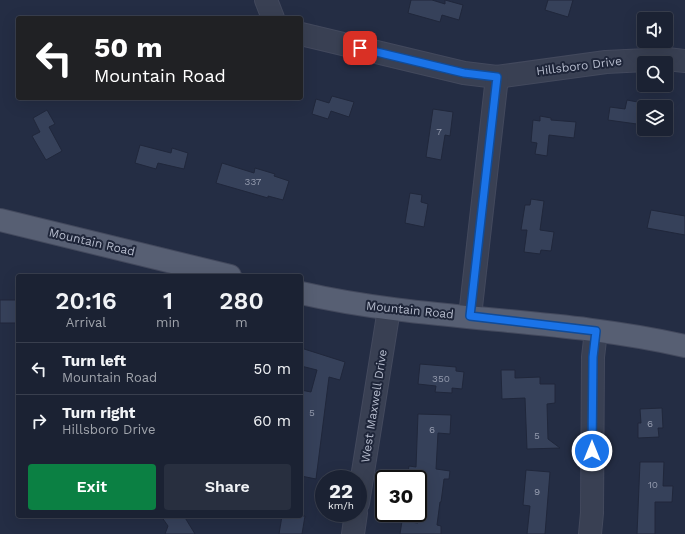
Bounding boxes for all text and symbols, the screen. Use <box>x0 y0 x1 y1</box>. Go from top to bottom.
map controls <box>637 12 673 136</box>
button: sound <box>637 12 673 48</box>
text: 50 m <box>94 31 163 64</box>
pin <box>343 31 377 65</box>
icon: left <box>28 32 80 84</box>
icon: arrive <box>349 37 371 59</box>
street label: Hillsboro Drive <box>535 54 623 78</box>
button: search <box>637 56 673 92</box>
text: Mountain Road <box>94 65 226 86</box>
button: layers <box>637 100 673 136</box>
house number: 7 <box>436 126 442 137</box>
house number: 337 <box>245 176 262 187</box>
street label: Mountain Road <box>48 225 136 259</box>
text: 20:16 <box>55 287 117 315</box>
text: 1 <box>163 287 173 315</box>
text: 280 <box>219 287 264 315</box>
street label: Mountain Road <box>366 298 454 322</box>
text: Arrival <box>66 315 106 330</box>
text: min <box>156 315 180 330</box>
text: m <box>235 315 248 330</box>
street label: West Maxwell Drive <box>358 348 390 464</box>
text: Turn left <box>62 352 126 370</box>
icon: left <box>28 358 50 380</box>
text: 50 m <box>254 360 291 378</box>
text: Mountain Road <box>62 370 157 385</box>
house number: 350 <box>432 373 450 384</box>
text: Turn right <box>62 404 135 422</box>
house number: 5 <box>309 407 315 418</box>
icon: right <box>28 410 50 432</box>
text: 60 m <box>253 412 291 430</box>
house number: 6 <box>647 418 653 429</box>
text: Hillsboro Drive <box>62 422 155 437</box>
house number: 6 <box>429 424 435 435</box>
house number: 5 <box>534 430 540 441</box>
position arrow <box>571 430 613 472</box>
button: Exit <box>28 464 156 510</box>
button: Share <box>164 464 291 510</box>
speed limit sign: 30 <box>375 470 427 522</box>
text: 22 <box>329 479 353 503</box>
house number: 10 <box>648 479 658 490</box>
house number: 9 <box>534 486 540 497</box>
text: km/h <box>328 500 354 511</box>

